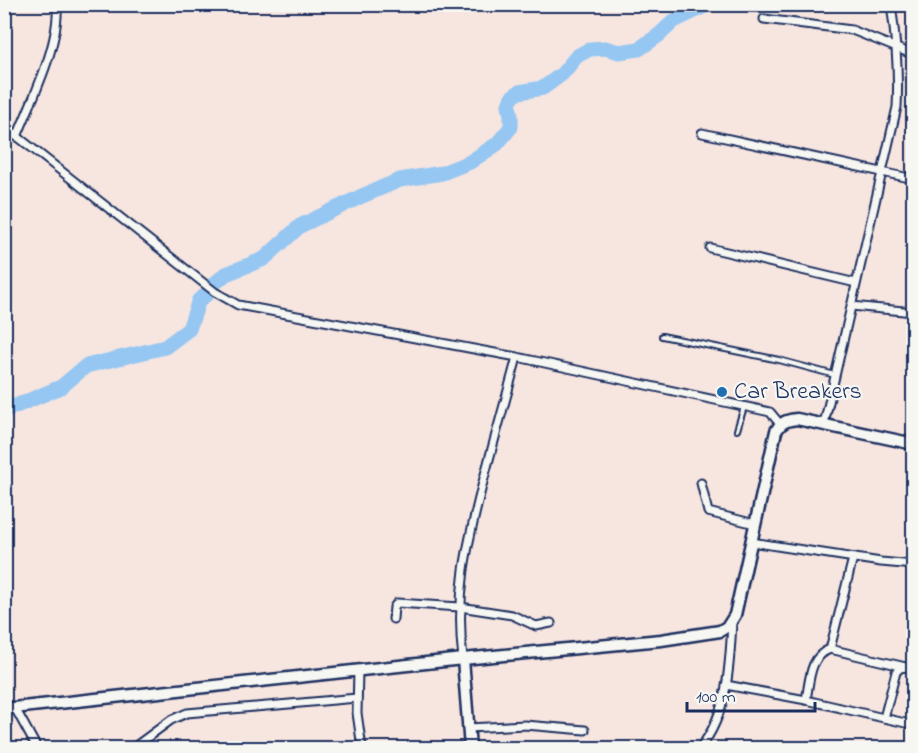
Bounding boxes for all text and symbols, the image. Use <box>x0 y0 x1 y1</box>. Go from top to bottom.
place label: Car Breakers <box>734 375 862 410</box>
marker: Car Breakers <box>715 385 729 399</box>
scale bar <box>687 675 814 713</box>
text: 100 m <box>696 685 736 711</box>

